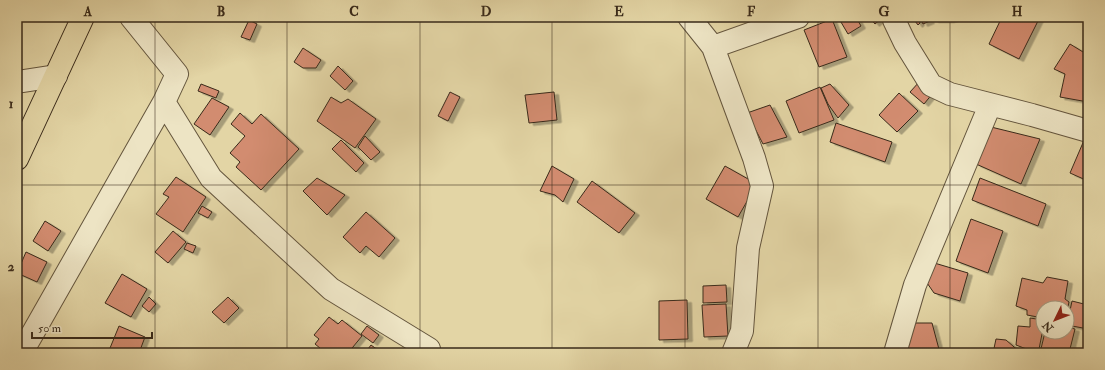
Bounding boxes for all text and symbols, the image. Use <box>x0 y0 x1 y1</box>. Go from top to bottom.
text: A <box>83 4 93 20</box>
text: B <box>217 4 225 20</box>
text: C <box>349 4 359 20</box>
text: D <box>481 4 492 20</box>
text: E <box>614 4 624 20</box>
text: F <box>747 4 756 20</box>
text: G <box>879 4 890 20</box>
text: H <box>1012 4 1023 20</box>
text: 1 <box>9 96 14 112</box>
text: 2 <box>8 259 15 275</box>
north arrow <box>1035 300 1075 340</box>
scale bar <box>32 314 152 340</box>
text: N <box>1039 318 1057 335</box>
text: 50 m <box>38 321 62 336</box>

